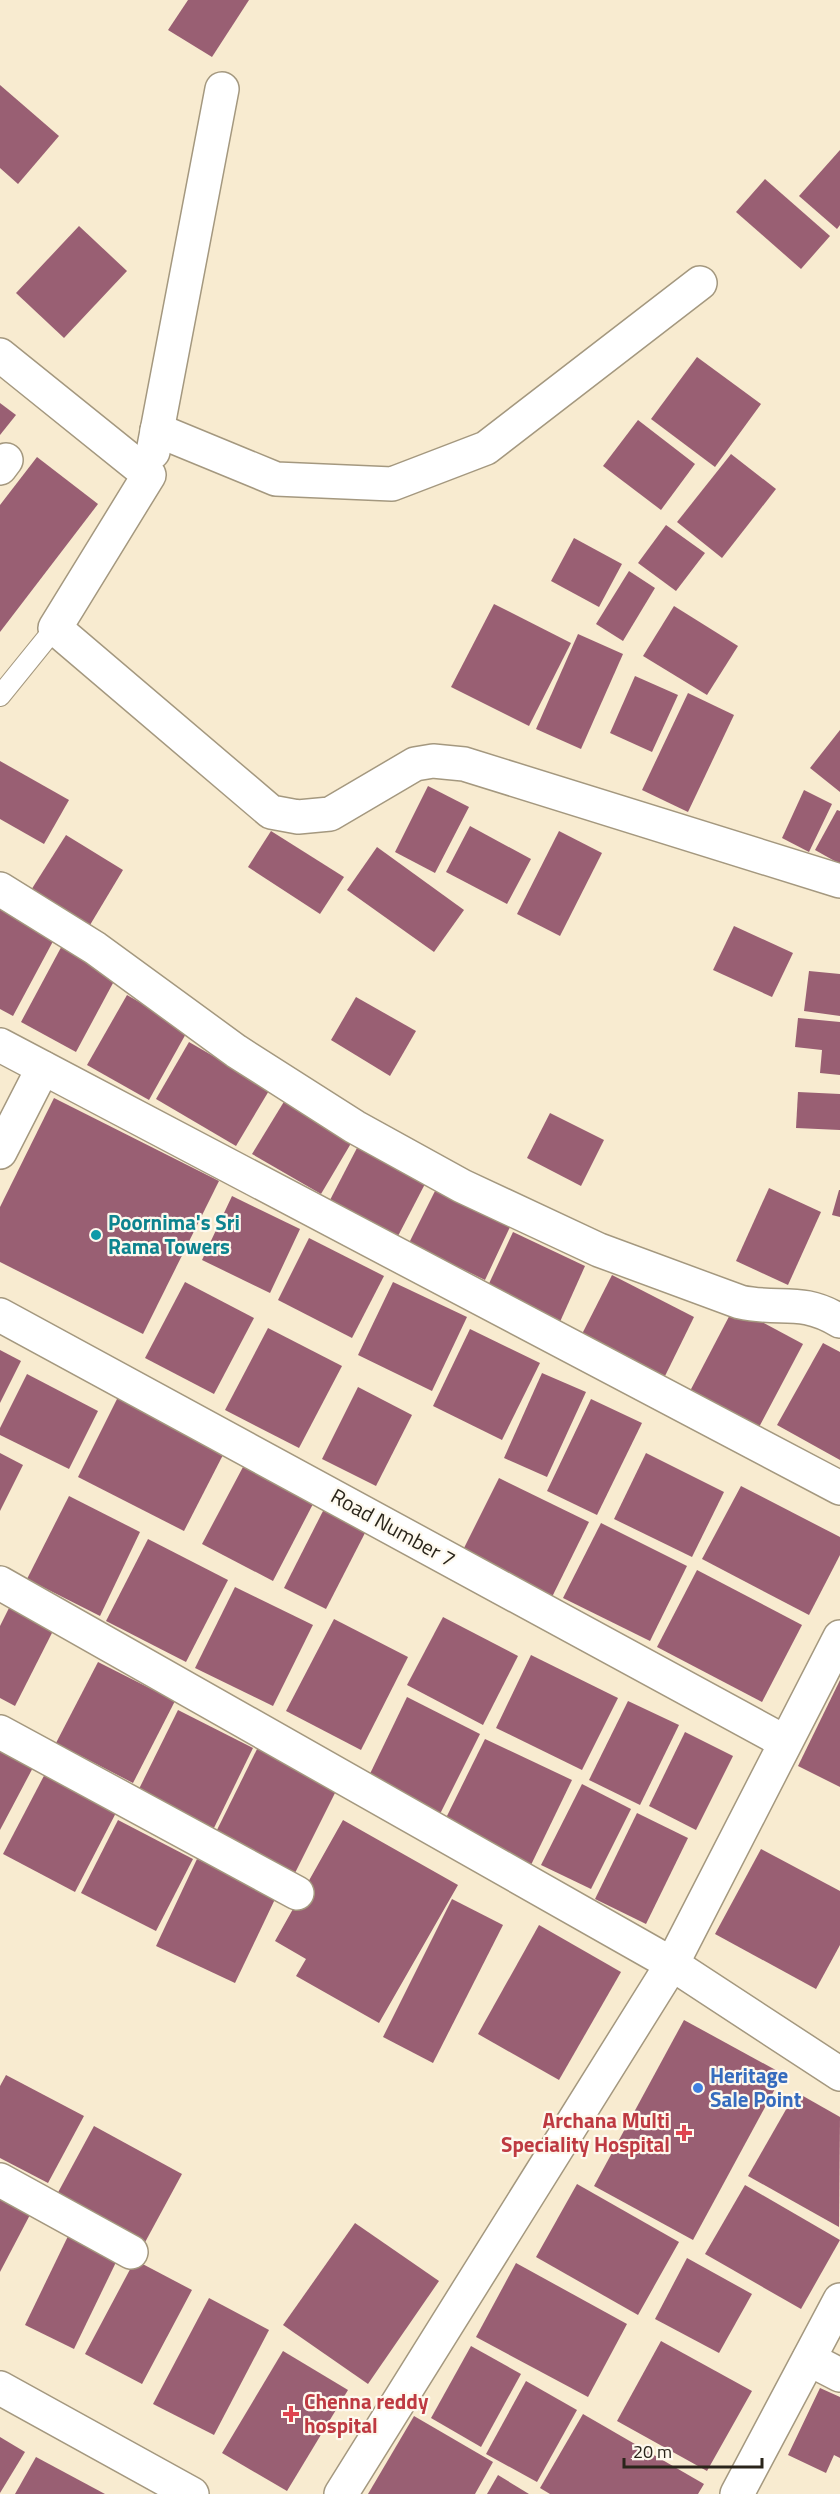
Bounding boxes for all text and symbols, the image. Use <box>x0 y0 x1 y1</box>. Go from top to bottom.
place label: Poornima's Sri Rama Towers <box>108 1206 240 1262</box>
marker: Poornima's Sri Rama Towers <box>89 1228 103 1242</box>
street label: Road Number 7 <box>325 1480 462 1575</box>
place label: Heritage Sale Point <box>710 2059 802 2115</box>
marker: Heritage Sale Point <box>691 2081 705 2095</box>
place label: Archana Multi Speciality Hospital <box>501 2104 670 2160</box>
marker: Archana Multi Speciality Hospital <box>675 2124 693 2142</box>
place label: Chenna reddy hospital <box>304 2385 429 2441</box>
marker: Chenna reddy hospital <box>282 2405 300 2423</box>
scale bar <box>624 2431 762 2469</box>
text: 20 m <box>633 2438 672 2465</box>

